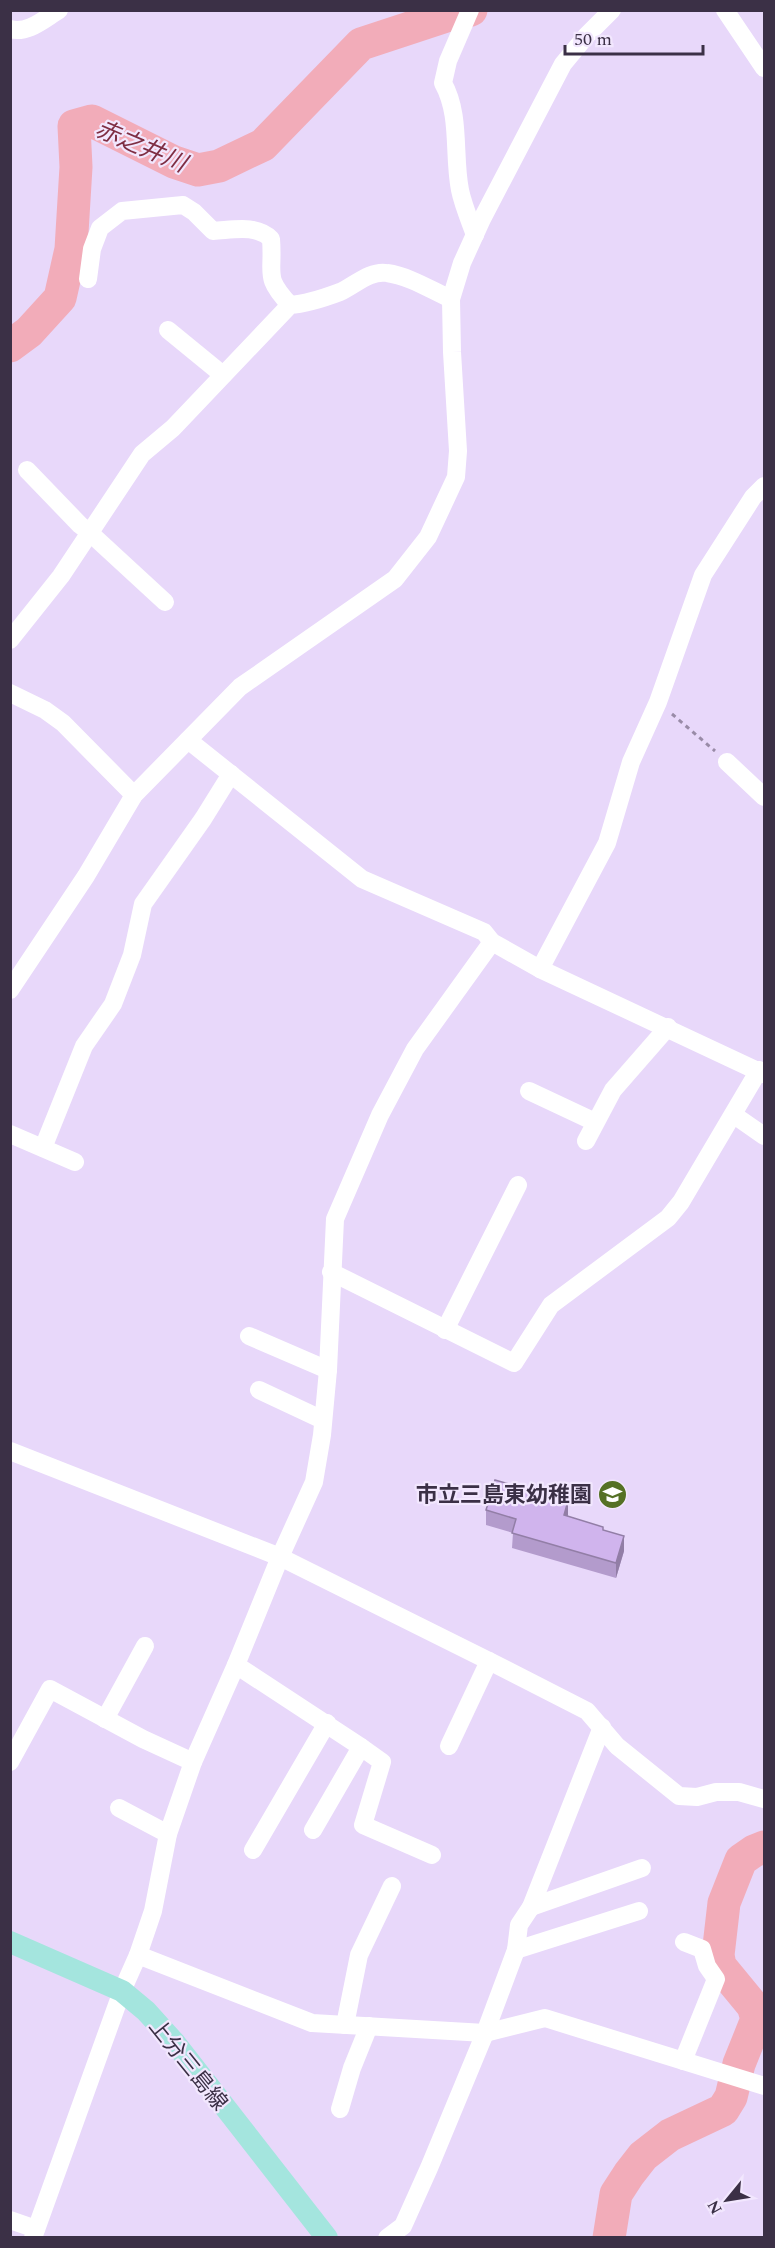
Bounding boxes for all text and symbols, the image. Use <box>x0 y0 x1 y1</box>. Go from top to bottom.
scale bar <box>565 18 703 56</box>
text: 50 m <box>574 26 612 53</box>
water label: 赤之井川 <box>89 112 195 183</box>
school or university icon: 市立三島東幼稚園 <box>597 1478 629 1510</box>
place label: 市立三島東幼稚園 <box>416 1479 592 1512</box>
street label: 上分三島線 <box>140 2012 235 2118</box>
north arrow <box>697 2170 757 2230</box>
text: N <box>701 2195 729 2219</box>

